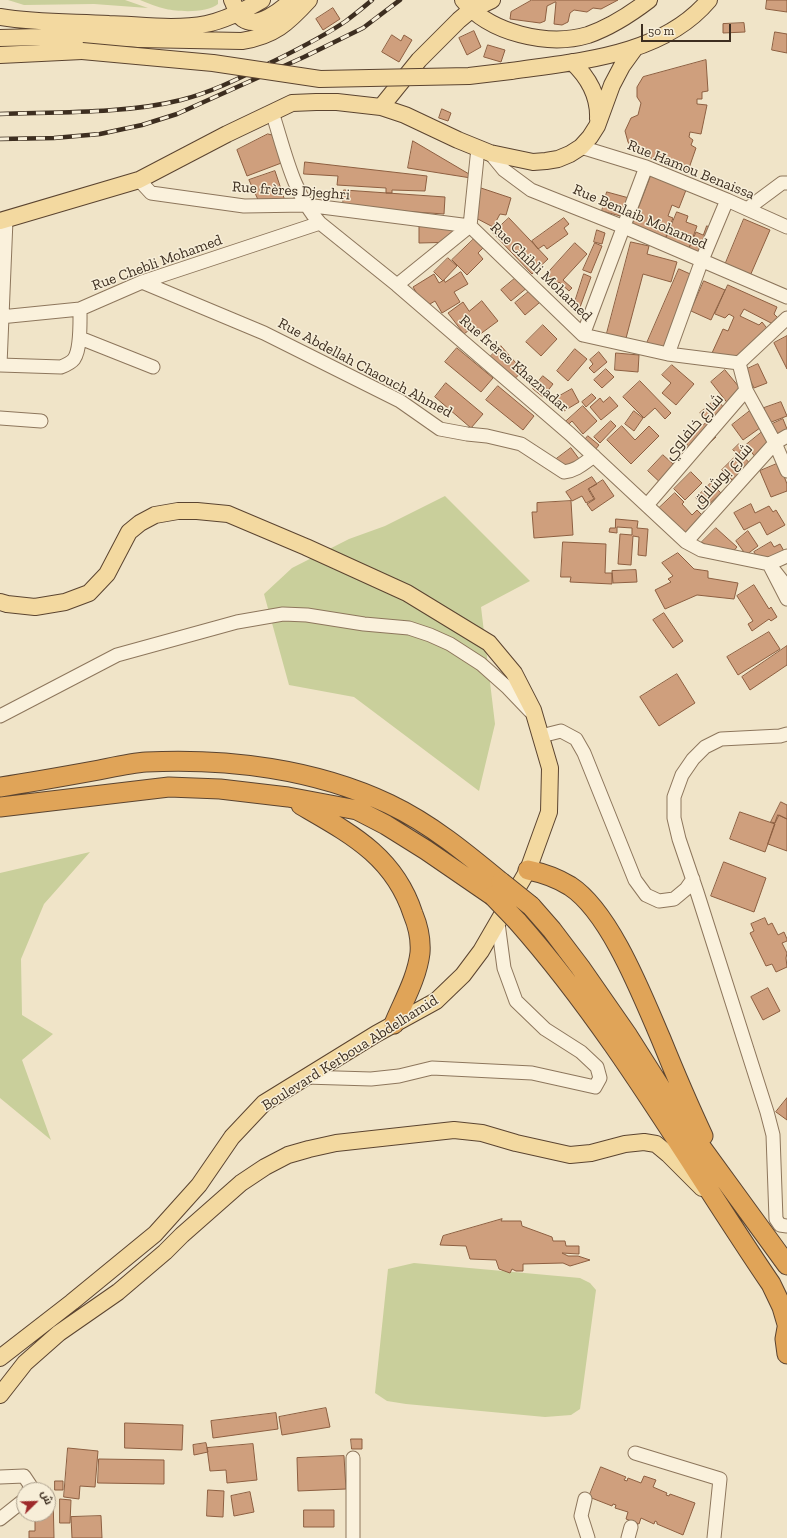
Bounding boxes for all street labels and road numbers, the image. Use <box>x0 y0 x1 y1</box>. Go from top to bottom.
street label: Rue Hamou Benaissa <box>625 136 757 204</box>
street label: Rue frères Djeghri <box>231 178 351 204</box>
street label: Rue Benlaib Mohamed <box>570 181 710 253</box>
street label: Rue Chihli Mohamed <box>486 219 596 325</box>
street label: Rue Chebli Mohamed <box>89 231 225 295</box>
street label: Rue frères Khaznadar <box>455 311 573 417</box>
street label: Rue Abdellah Chaouch Ahmed <box>275 314 455 422</box>
street label: شارع خلفاوي <box>661 391 727 463</box>
street label: شارع بوشلاق <box>689 440 757 512</box>
street label: Boulevard Kerboua Abdelhamid <box>259 991 441 1115</box>

